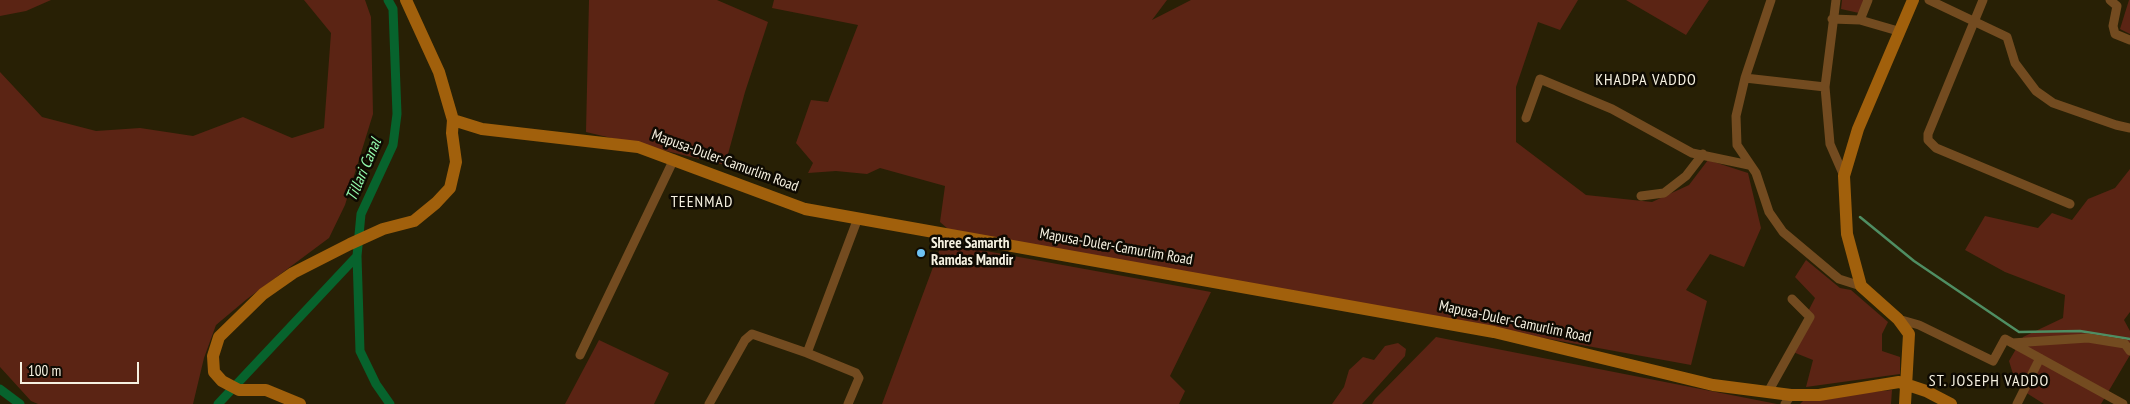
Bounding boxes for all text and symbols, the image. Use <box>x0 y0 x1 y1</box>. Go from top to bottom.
district label: KHADPA VADDO <box>1594 70 1698 90</box>
street label: Mapusa-Duler-Camurlim Road <box>649 126 801 196</box>
water label: Tillari Canal <box>342 136 386 204</box>
district label: TEENMAD <box>670 192 734 212</box>
street label: Mapusa-Duler-Camurlim Road <box>1038 225 1194 269</box>
place label: Shree Samarth Ramdas Mandir <box>931 235 1013 270</box>
marker: Shree Samarth Ramdas Mandir <box>915 247 927 259</box>
street label: Mapusa-Duler-Camurlim Road <box>1437 297 1593 347</box>
scale bar <box>22 352 141 384</box>
text: 100 m <box>28 361 61 380</box>
district label: ST. JOSEPH VADDO <box>1927 371 2051 391</box>

